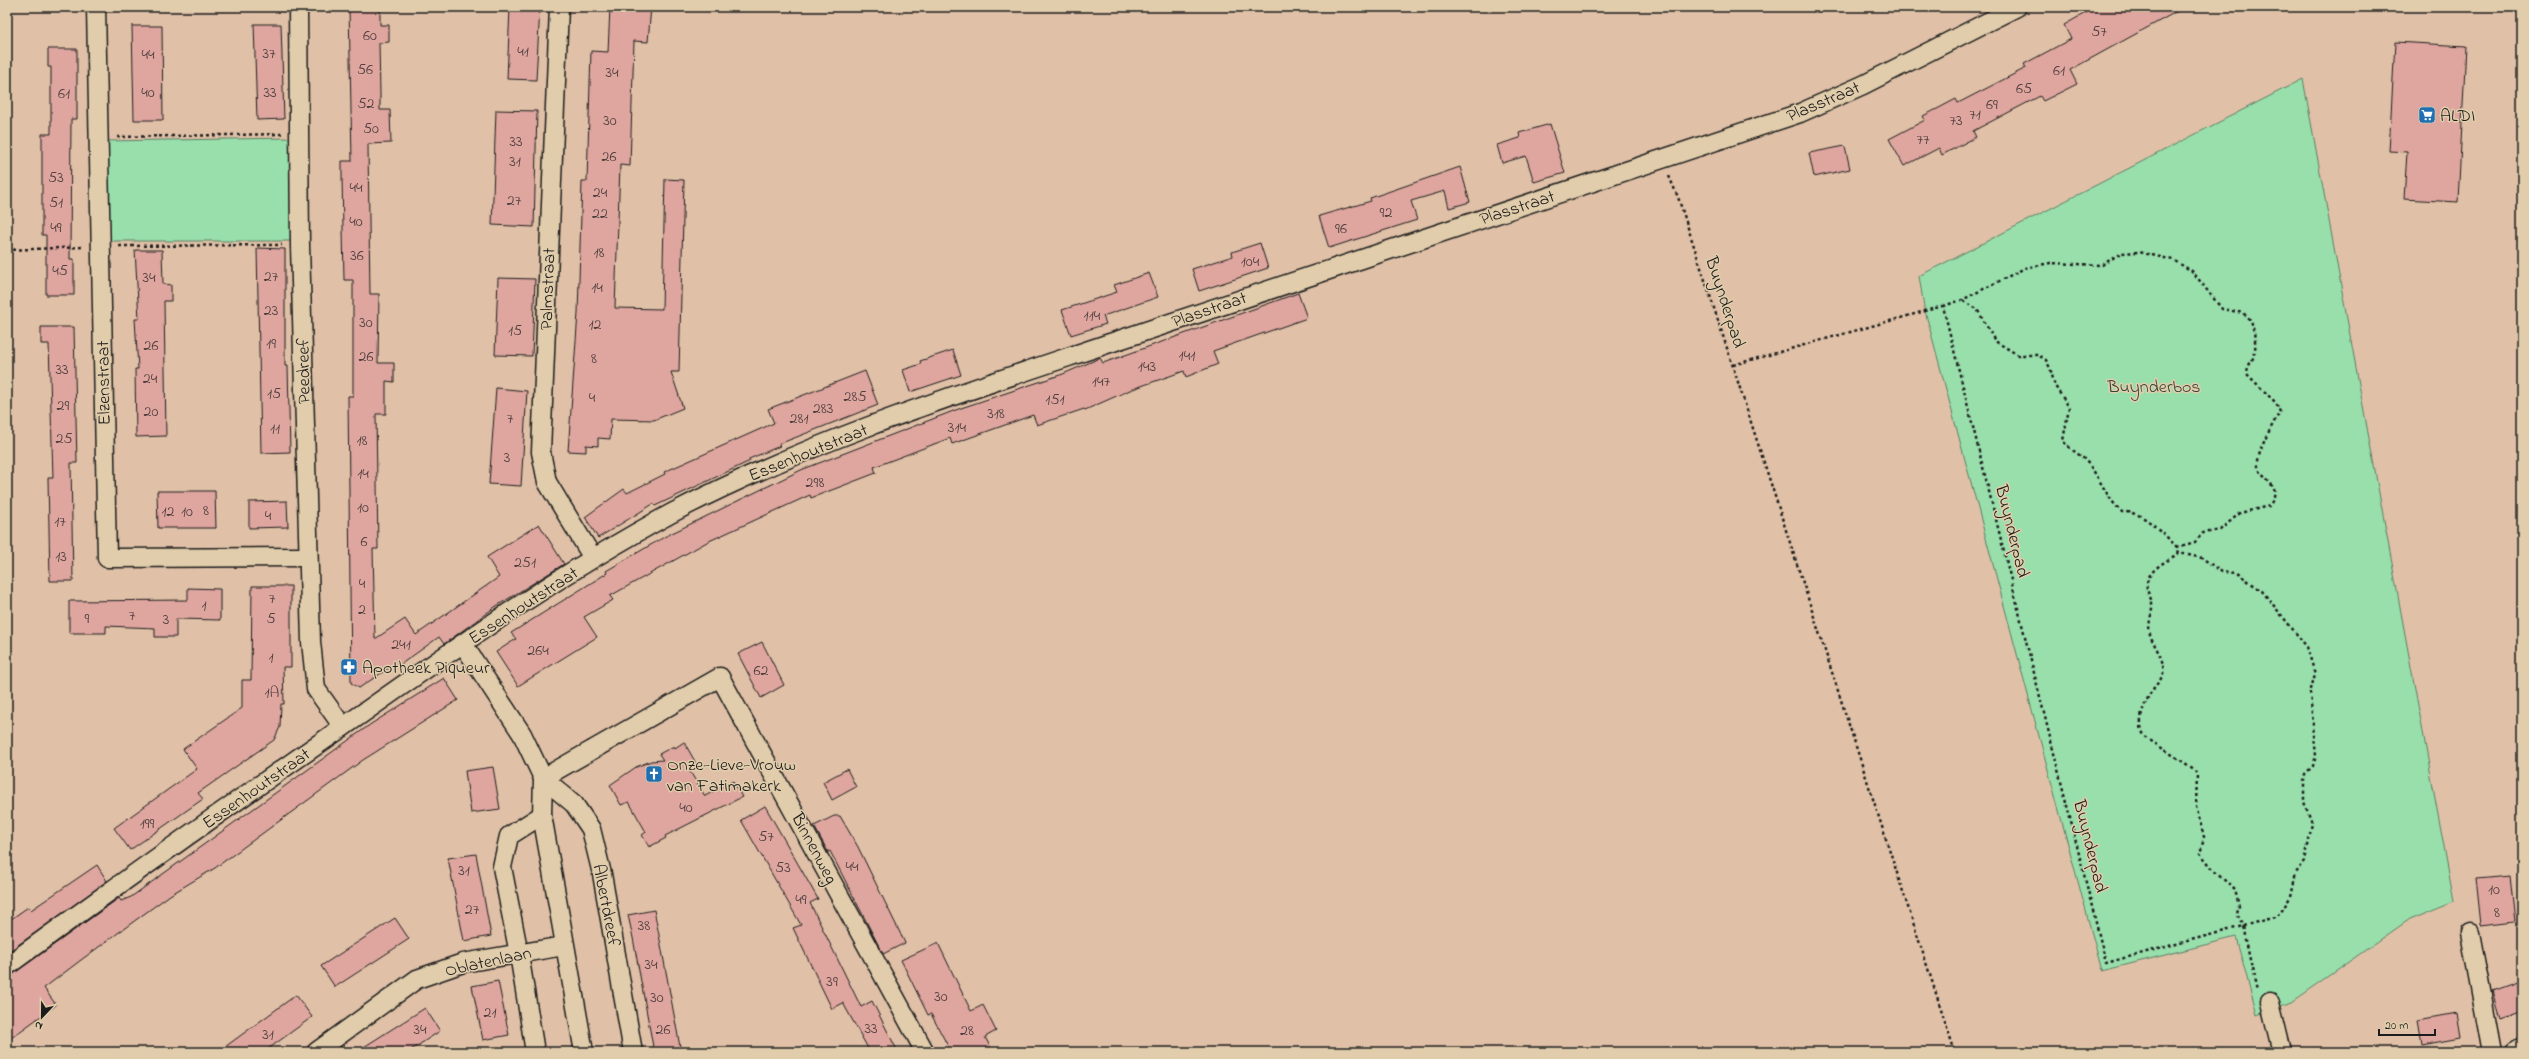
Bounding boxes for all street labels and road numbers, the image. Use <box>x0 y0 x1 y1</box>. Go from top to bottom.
street label: Plasstraat <box>1783 76 1865 130</box>
street label: Plasstraat <box>1477 185 1559 233</box>
street label: Palmstraat <box>535 247 563 331</box>
street label: Buynderpad <box>1697 253 1751 352</box>
street label: Plasstraat <box>1169 286 1251 336</box>
street label: Peedreef <box>291 337 319 404</box>
street label: Elzenstraat <box>91 340 119 426</box>
street label: Essenhoutstraat <box>745 418 872 490</box>
street label: Buynderpad <box>1987 481 2035 581</box>
street label: Essenhoutstraat <box>464 561 584 652</box>
street label: Essenhoutstraat <box>198 743 316 837</box>
street label: Buynderpad <box>2065 796 2113 896</box>
street label: Binnenweg <box>782 808 843 890</box>
street label: Albertdreef <box>584 862 626 949</box>
street label: Oblatenlaan <box>443 941 534 985</box>

